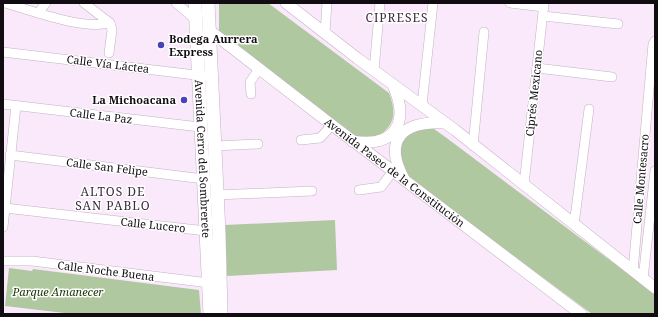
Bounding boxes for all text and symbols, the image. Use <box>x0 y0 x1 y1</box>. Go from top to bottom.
district label: CIPRESES <box>366 9 428 26</box>
place label: Bodega Aurrera Express <box>169 31 258 59</box>
marker: Bodega Aurrera Express <box>156 40 166 50</box>
street label: Ciprés Mexicano <box>521 49 546 137</box>
street label: Calle Vía Láctea <box>66 51 150 76</box>
street label: Avenida Cerro del Sombrerete <box>192 79 214 238</box>
place label: La Michoacana <box>92 92 176 107</box>
marker: La Michoacana <box>179 95 189 105</box>
street label: Calle La Paz <box>69 104 133 127</box>
street label: Avenida Paseo de la Constitución <box>322 114 468 230</box>
street label: Calle Montesacro <box>629 133 652 225</box>
street label: Calle San Felipe <box>65 154 149 179</box>
district label: ALTOS DE SAN PABLO <box>75 183 151 214</box>
street label: Calle Lucero <box>120 214 186 235</box>
street label: Calle Noche Buena <box>57 257 155 284</box>
park label: Parque Amanecer <box>11 284 104 299</box>

